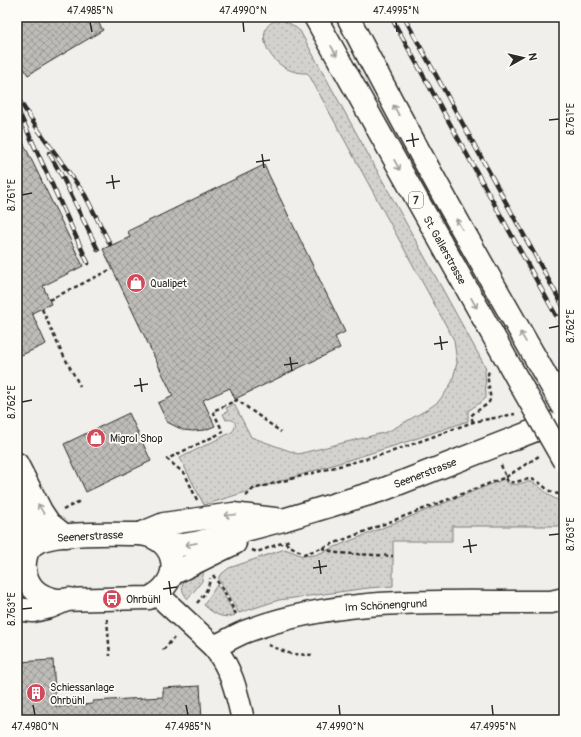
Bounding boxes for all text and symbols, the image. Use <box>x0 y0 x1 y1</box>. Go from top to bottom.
text: 47.4985°N <box>67 5 113 17</box>
text: 47.4990°N <box>219 5 267 17</box>
text: 47.4995°N <box>373 5 419 17</box>
north arrow <box>503 38 543 78</box>
one-way arrow <box>330 45 338 57</box>
text: N <box>525 52 539 62</box>
text: 8.761°E <box>565 103 577 135</box>
one-way arrow <box>392 104 399 116</box>
one-way arrow <box>394 159 401 171</box>
text: 8.761°E <box>6 179 18 211</box>
road number: 7 <box>409 192 423 208</box>
street label: St. Gallerstrasse <box>420 214 469 287</box>
one-way arrow <box>455 218 463 230</box>
shop icon: Qualipet <box>125 272 147 294</box>
place label: Qualipet <box>150 277 188 290</box>
one-way arrow <box>471 296 479 308</box>
text: 8.762°E <box>565 309 577 343</box>
one-way arrow <box>519 331 527 343</box>
text: 8.762°E <box>6 385 18 419</box>
shop icon: Migrol Shop <box>85 427 107 449</box>
place label: Migrol Shop <box>110 432 163 445</box>
street label: Seenerstrasse <box>392 455 459 491</box>
one-way arrow <box>36 503 44 515</box>
one-way arrow <box>224 511 237 518</box>
text: 8.763°E <box>565 517 577 551</box>
street label: Seenerstrasse <box>57 528 124 545</box>
one-way arrow <box>185 540 198 548</box>
bus stop icon: Ohrbühl <box>101 588 123 610</box>
text: 8.763°E <box>6 592 18 626</box>
place label: Ohrbühl <box>126 593 161 606</box>
street label: Im Schönengrund <box>344 597 428 614</box>
place label: Schiessanlage Ohrbühl <box>50 681 115 707</box>
building icon: Schiessanlage Ohrbühl <box>25 682 47 704</box>
text: 47.4980°N <box>11 721 59 733</box>
text: 47.4985°N <box>165 721 211 733</box>
text: 47.4990°N <box>316 721 364 733</box>
text: 47.4995°N <box>470 721 516 733</box>

